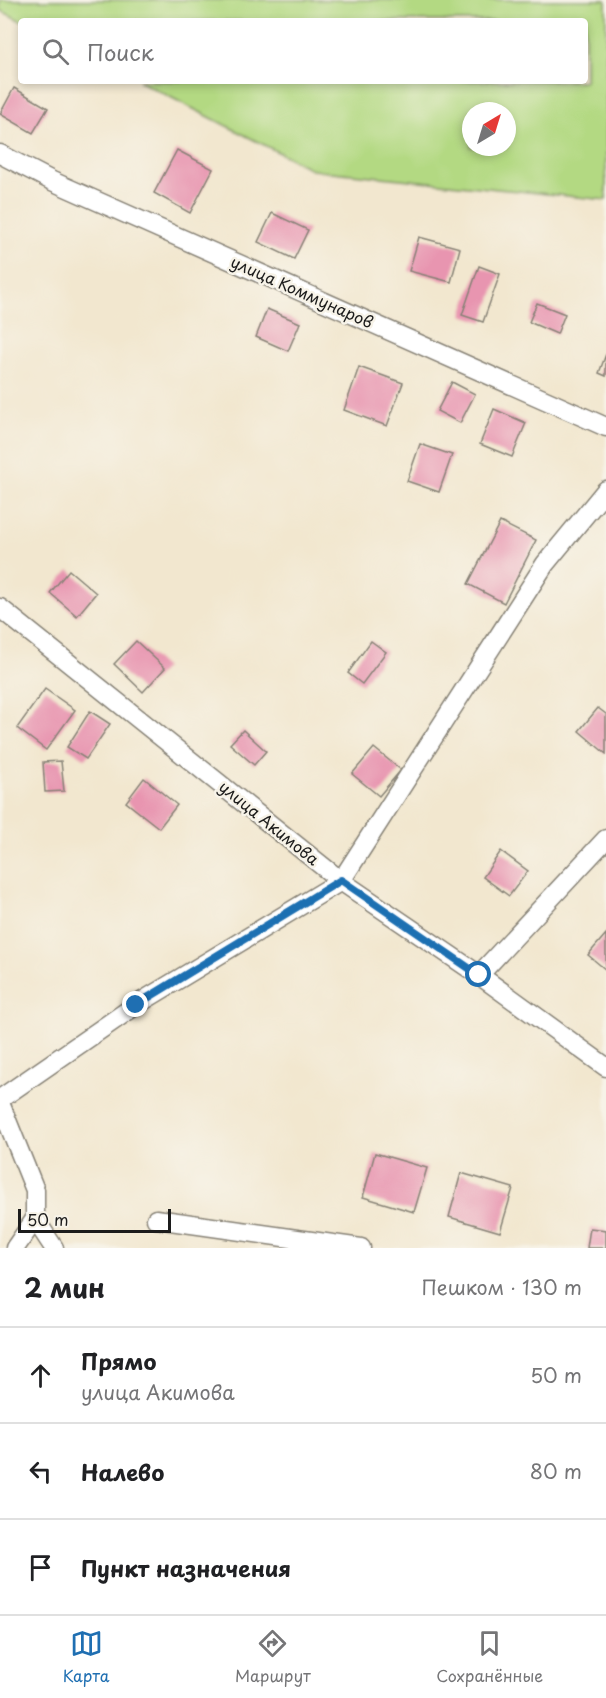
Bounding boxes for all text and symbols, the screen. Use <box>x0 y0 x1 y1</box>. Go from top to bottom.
search box <box>18 18 588 84</box>
icon: search <box>39 35 72 68</box>
text: Поиск <box>87 35 154 68</box>
north arrow <box>462 102 516 156</box>
street label: улица Коммунаров <box>227 249 378 333</box>
street label: улица Акимова <box>214 774 325 870</box>
route start <box>465 961 491 987</box>
route end <box>122 991 148 1017</box>
scale bar <box>18 1206 171 1234</box>
text: 50 m <box>27 1207 68 1231</box>
text: 2 мин <box>24 1268 105 1307</box>
text: Пешком · 130 m <box>421 1272 582 1302</box>
text: Прямо <box>81 1344 156 1377</box>
icon: ahead <box>24 1359 57 1392</box>
text: 50 m <box>530 1360 582 1390</box>
text: улица Акимова <box>81 1377 235 1407</box>
icon: left <box>24 1455 57 1488</box>
text: Налево <box>81 1455 164 1488</box>
text: 80 m <box>530 1456 582 1486</box>
icon: arrive <box>24 1551 57 1584</box>
text: Пункт назначения <box>81 1551 291 1584</box>
tab: Карта <box>63 1627 110 1687</box>
tab: Маршрут <box>235 1627 311 1687</box>
tab: Сохранённые <box>436 1627 543 1687</box>

